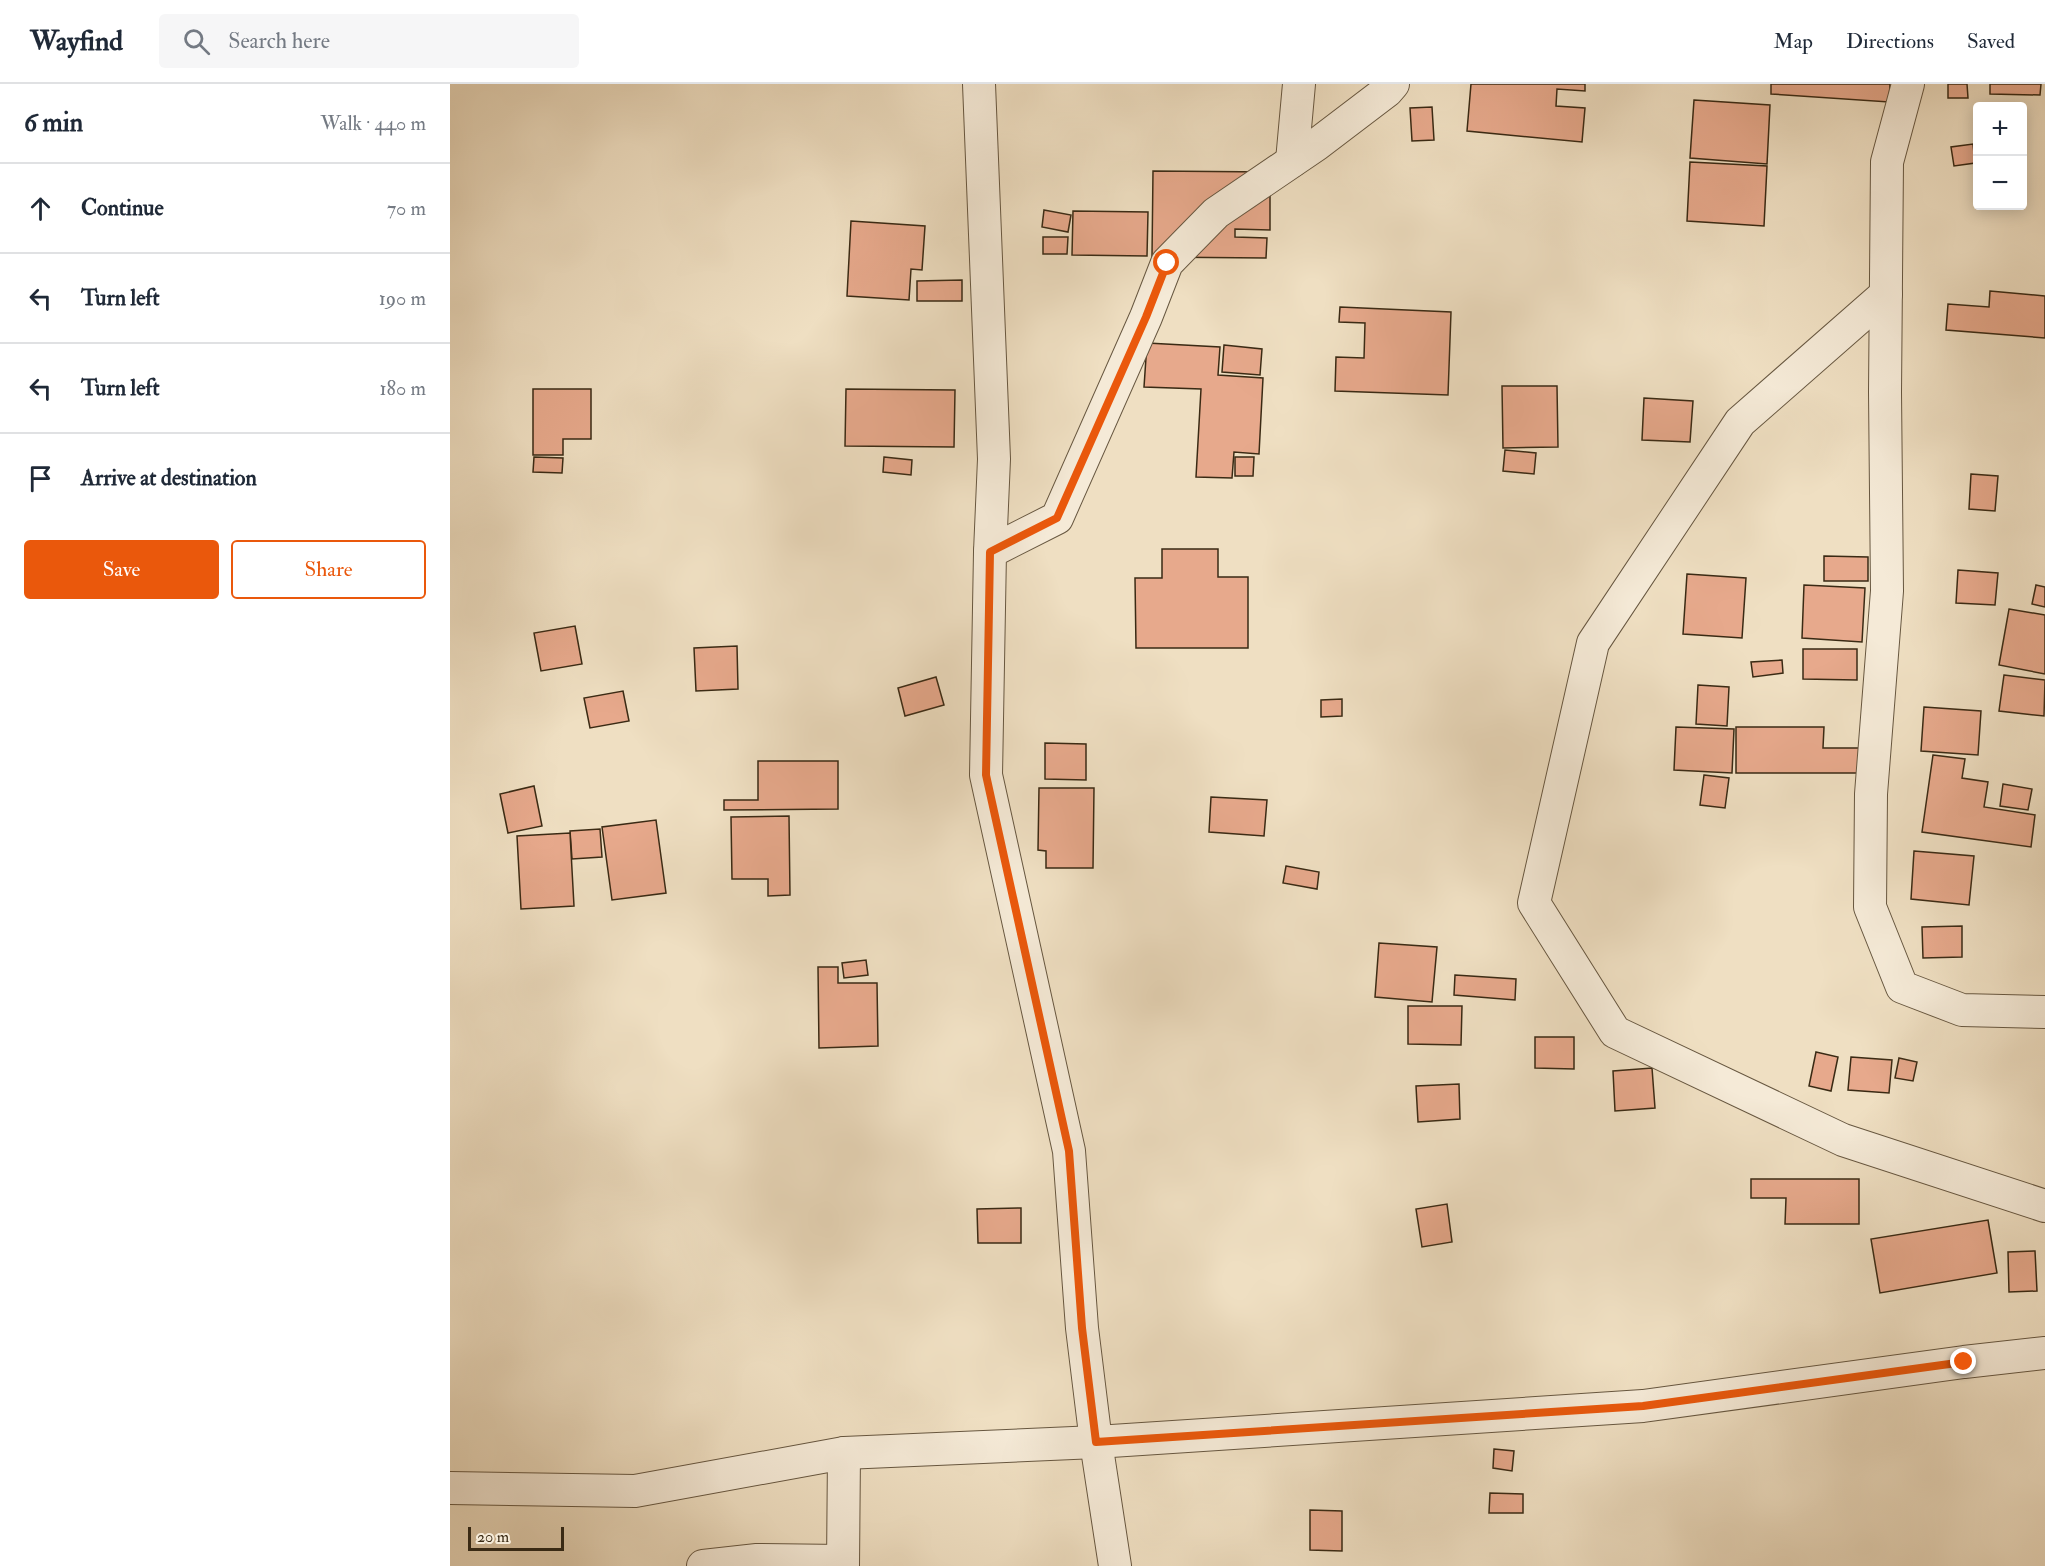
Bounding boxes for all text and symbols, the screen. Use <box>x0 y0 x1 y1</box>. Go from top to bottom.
search box <box>159 14 579 68</box>
text: Wayfind <box>30 24 123 59</box>
icon: search <box>180 25 213 58</box>
text: Search here <box>228 27 330 55</box>
text: Map <box>1773 28 1813 55</box>
text: Directions <box>1846 28 1934 55</box>
text: Saved <box>1967 28 2015 55</box>
map controls <box>1973 102 2027 210</box>
button: + <box>1973 102 2027 156</box>
text: 6 min <box>24 107 83 139</box>
text: Walk · 440 m <box>321 111 426 136</box>
button: − <box>1973 156 2027 210</box>
icon: ahead <box>24 192 57 225</box>
text: Continue <box>81 194 164 222</box>
text: 70 m <box>387 196 426 221</box>
route start <box>1153 249 1179 275</box>
icon: left <box>24 282 57 315</box>
text: Turn left <box>81 284 160 312</box>
text: 190 m <box>379 286 426 311</box>
icon: left <box>24 372 57 405</box>
text: Turn left <box>81 374 160 402</box>
text: 180 m <box>379 376 426 401</box>
icon: arrive <box>24 462 57 495</box>
text: Arrive at destination <box>81 464 257 492</box>
button: Save <box>24 540 219 599</box>
button: Share <box>231 540 426 599</box>
route end <box>1950 1348 1976 1374</box>
scale bar <box>468 1524 564 1552</box>
text: 20 m <box>477 1527 509 1547</box>

